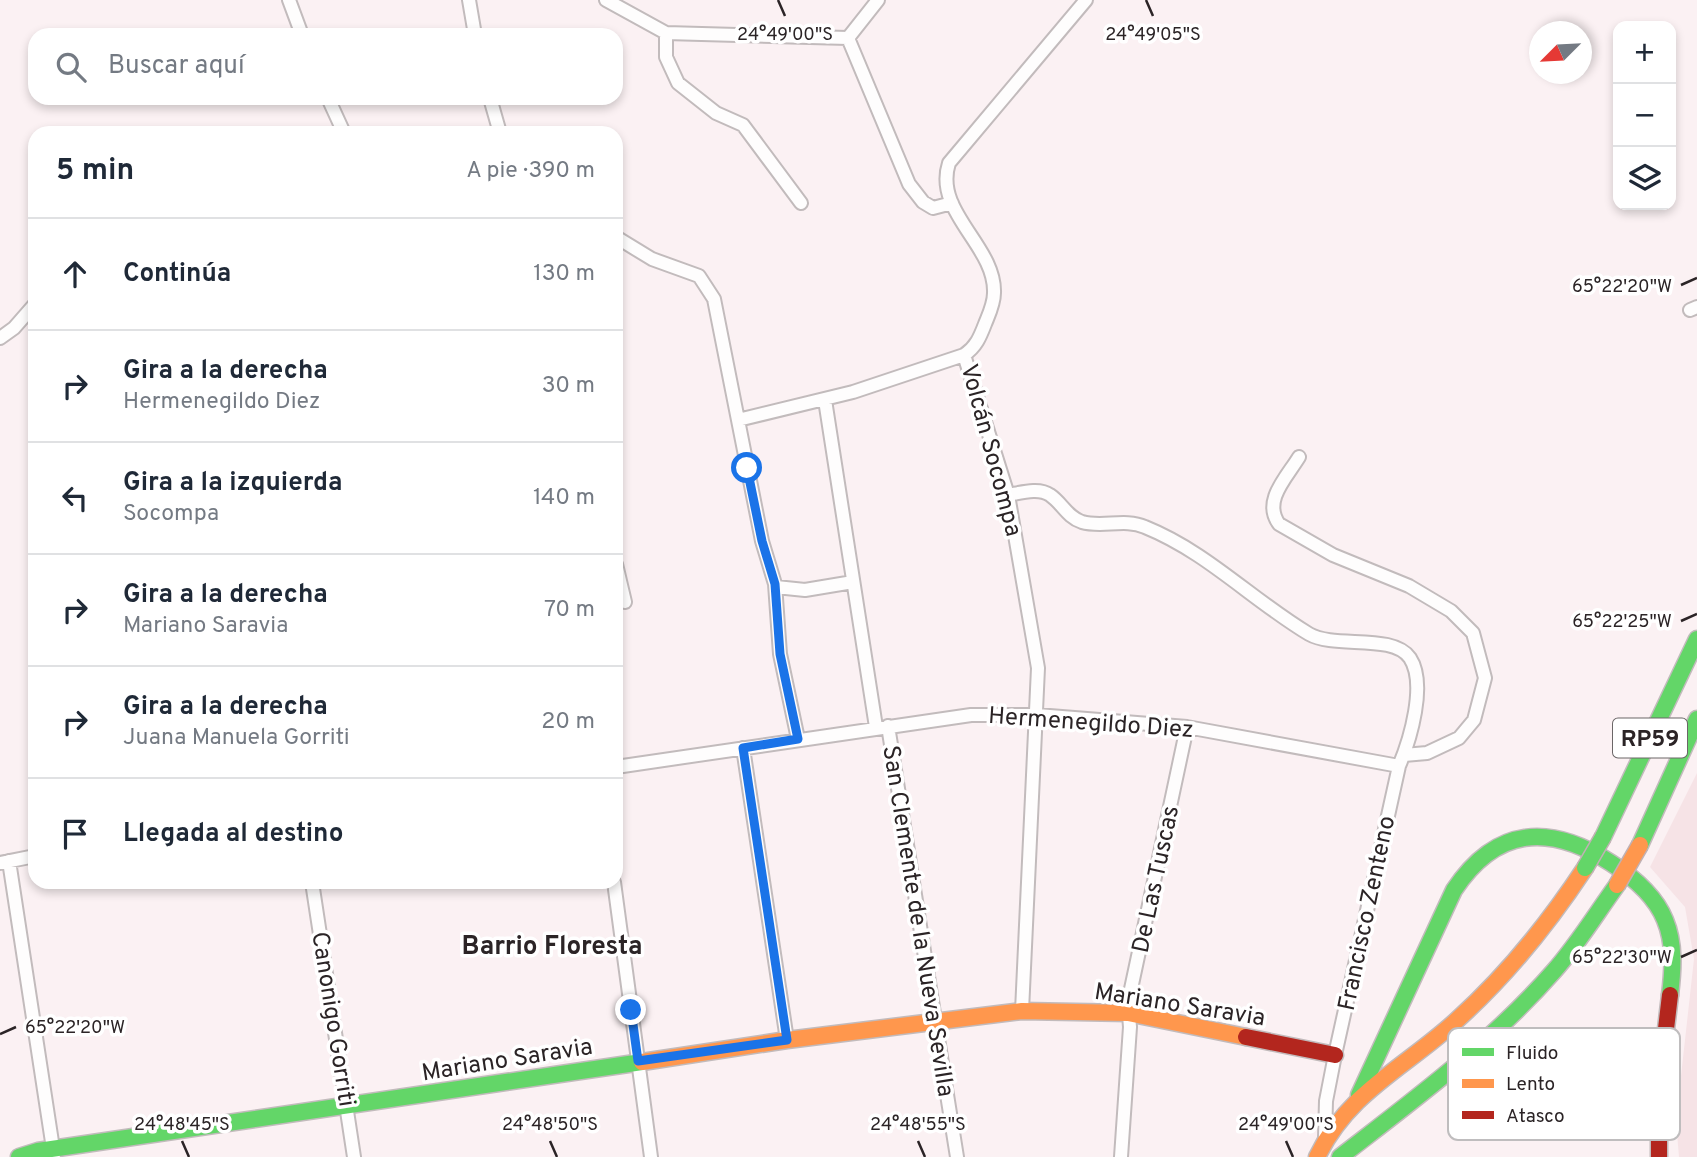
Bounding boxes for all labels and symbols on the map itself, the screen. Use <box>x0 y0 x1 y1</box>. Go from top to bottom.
north arrow <box>1529 21 1592 84</box>
text: 24°49'00"S <box>737 24 833 47</box>
text: 24°49'05"S <box>1105 24 1201 47</box>
text: 65°22'20"W <box>1572 276 1672 299</box>
street label: Volcán Socompa <box>953 361 1027 540</box>
route start <box>731 452 762 483</box>
text: 65°22'25"W <box>1572 611 1672 634</box>
street label: Hermenegildo Diez <box>987 702 1195 746</box>
road number: RP59 <box>1613 718 1687 758</box>
street label: San Clemente de la Nueva Sevilla <box>874 744 960 1099</box>
street label: De Las Tuscas <box>1127 803 1187 956</box>
street label: Francisco Zenteno <box>1333 813 1403 1014</box>
street label: Canonigo Gorriti <box>303 930 361 1109</box>
district label: Barrio Floresta <box>462 931 642 964</box>
text: 65°22'30"W <box>1572 947 1672 970</box>
street label: Mariano Saravia <box>1092 978 1267 1034</box>
route end <box>615 994 646 1025</box>
text: 65°22'20"W <box>25 1017 125 1040</box>
legend <box>1448 1028 1680 1140</box>
street label: Mariano Saravia <box>420 1033 595 1089</box>
text: Fluido <box>1506 1042 1558 1066</box>
text: Lento <box>1506 1073 1555 1097</box>
text: Atasco <box>1506 1105 1565 1129</box>
text: 24°48'45"S <box>134 1114 230 1137</box>
text: 24°48'50"S <box>502 1114 598 1137</box>
text: 24°48'55"S <box>870 1114 966 1137</box>
text: 24°49'00"S <box>1238 1114 1334 1137</box>

